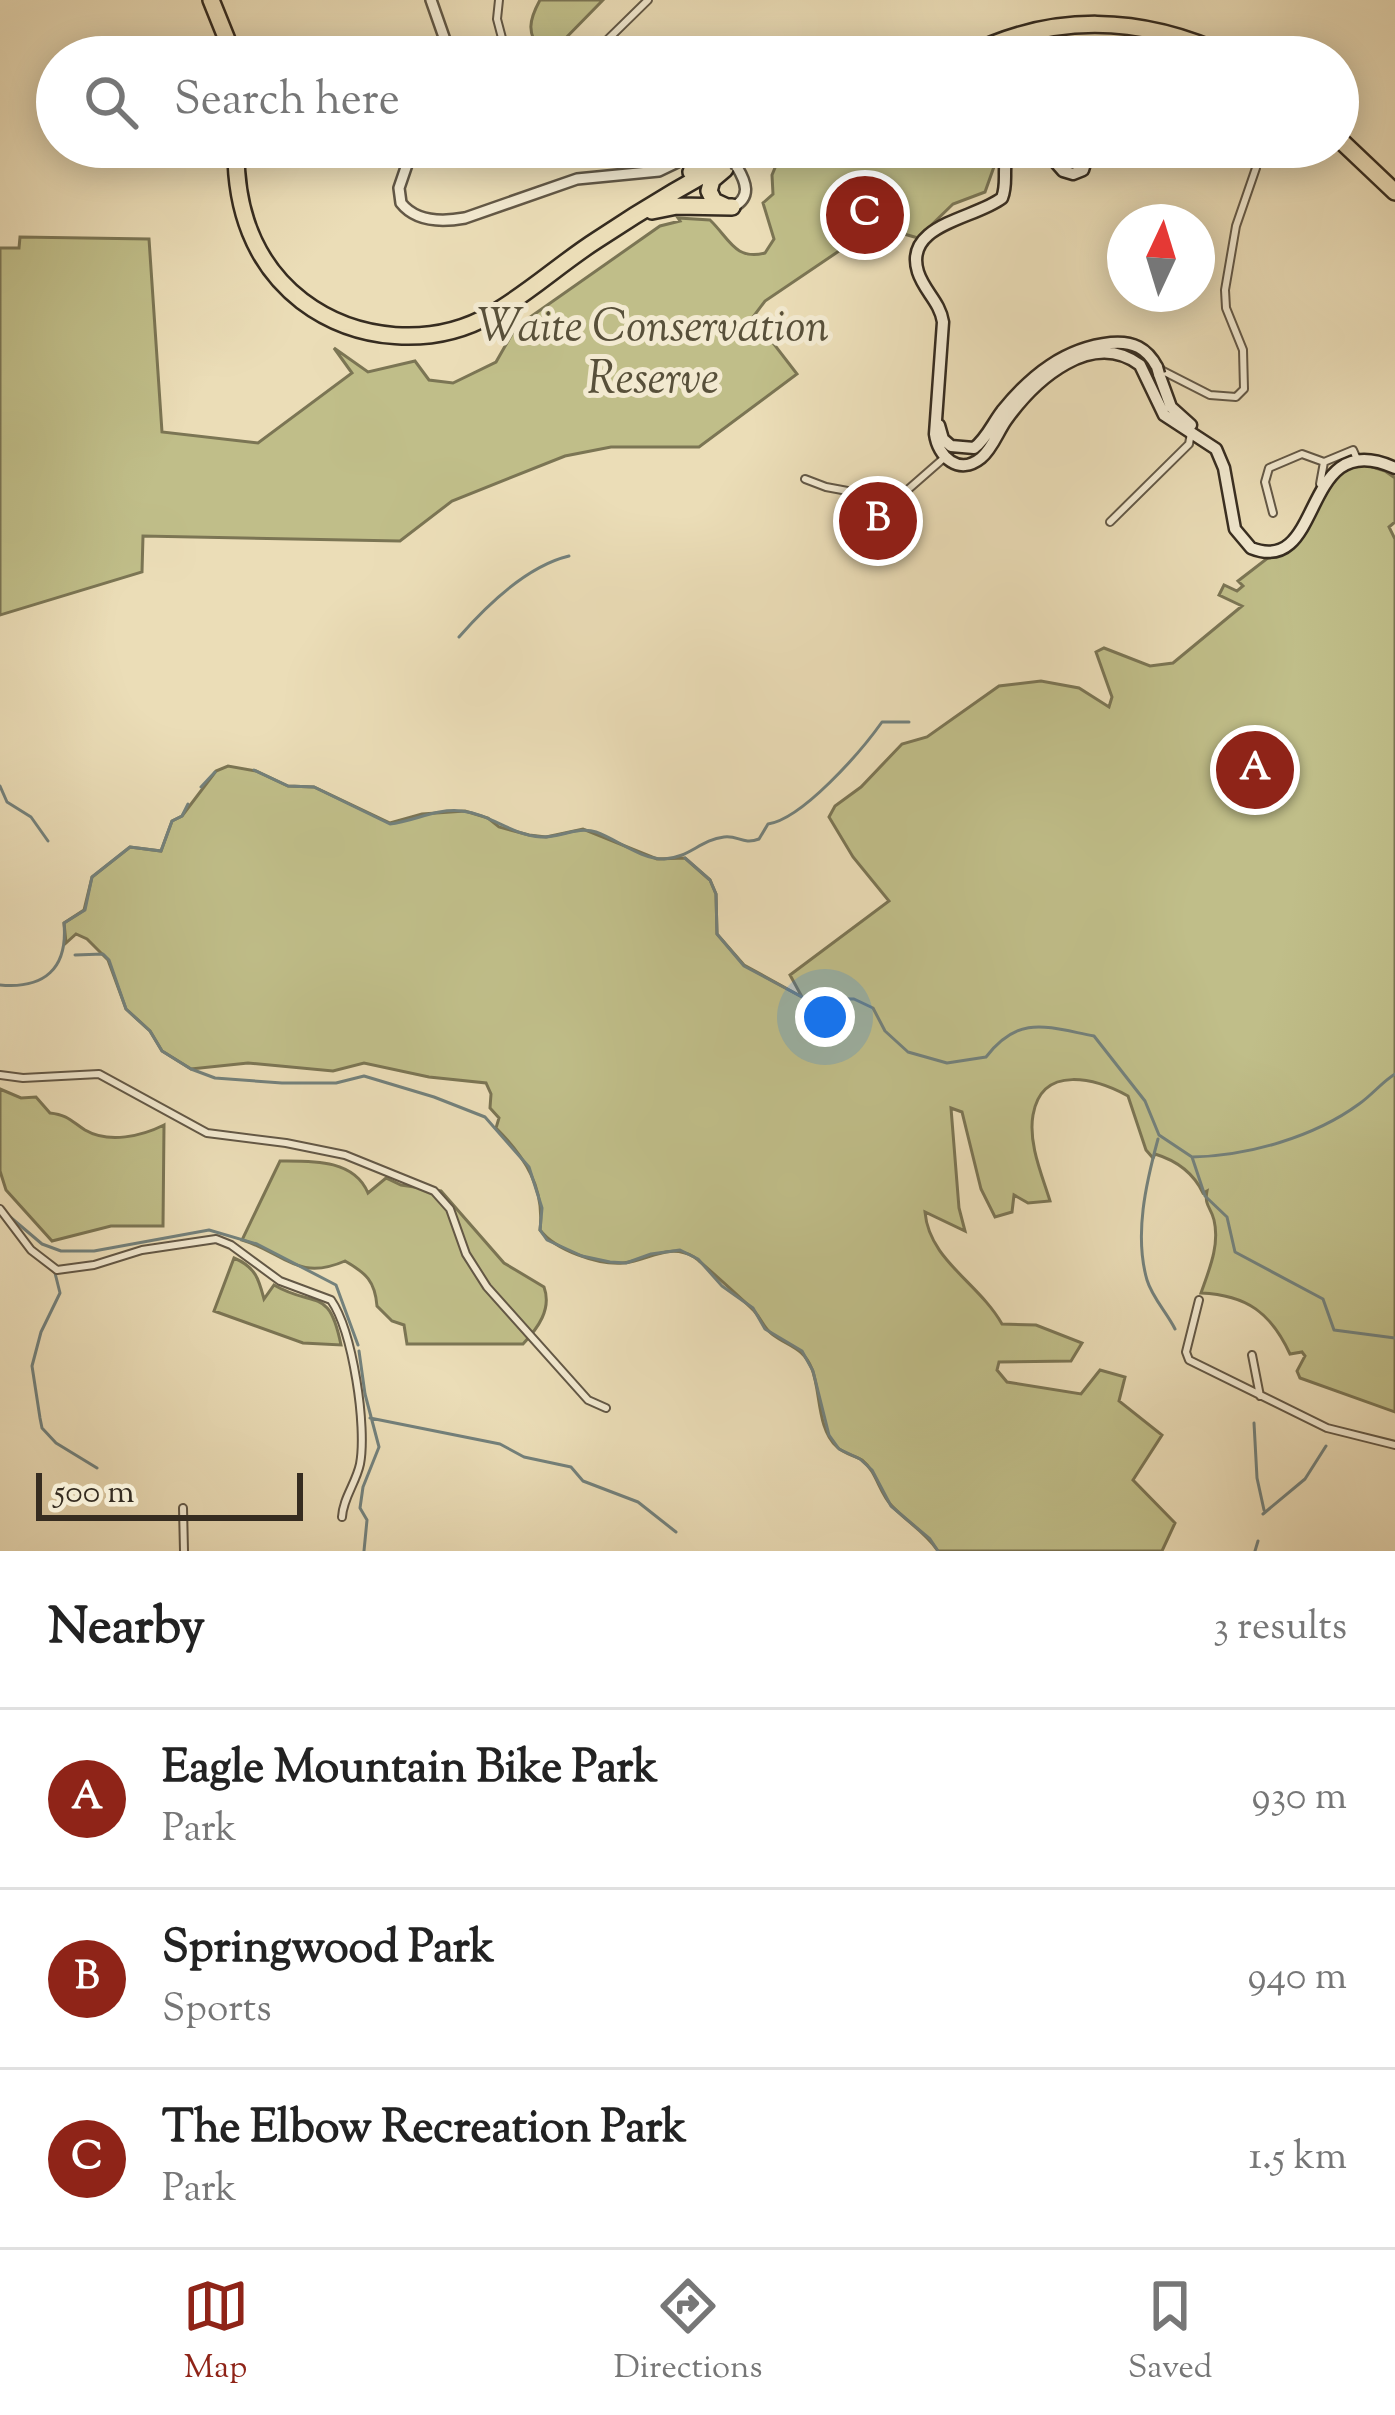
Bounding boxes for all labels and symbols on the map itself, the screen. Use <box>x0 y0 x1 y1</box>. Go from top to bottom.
pin: C <box>826 170 904 260</box>
north arrow <box>1107 204 1215 312</box>
park label: Waite Conservation Reserve <box>477 297 829 414</box>
pin: B <box>839 476 917 566</box>
pin: A <box>1216 725 1294 815</box>
your location <box>795 987 855 1047</box>
scale bar <box>36 1467 303 1520</box>

